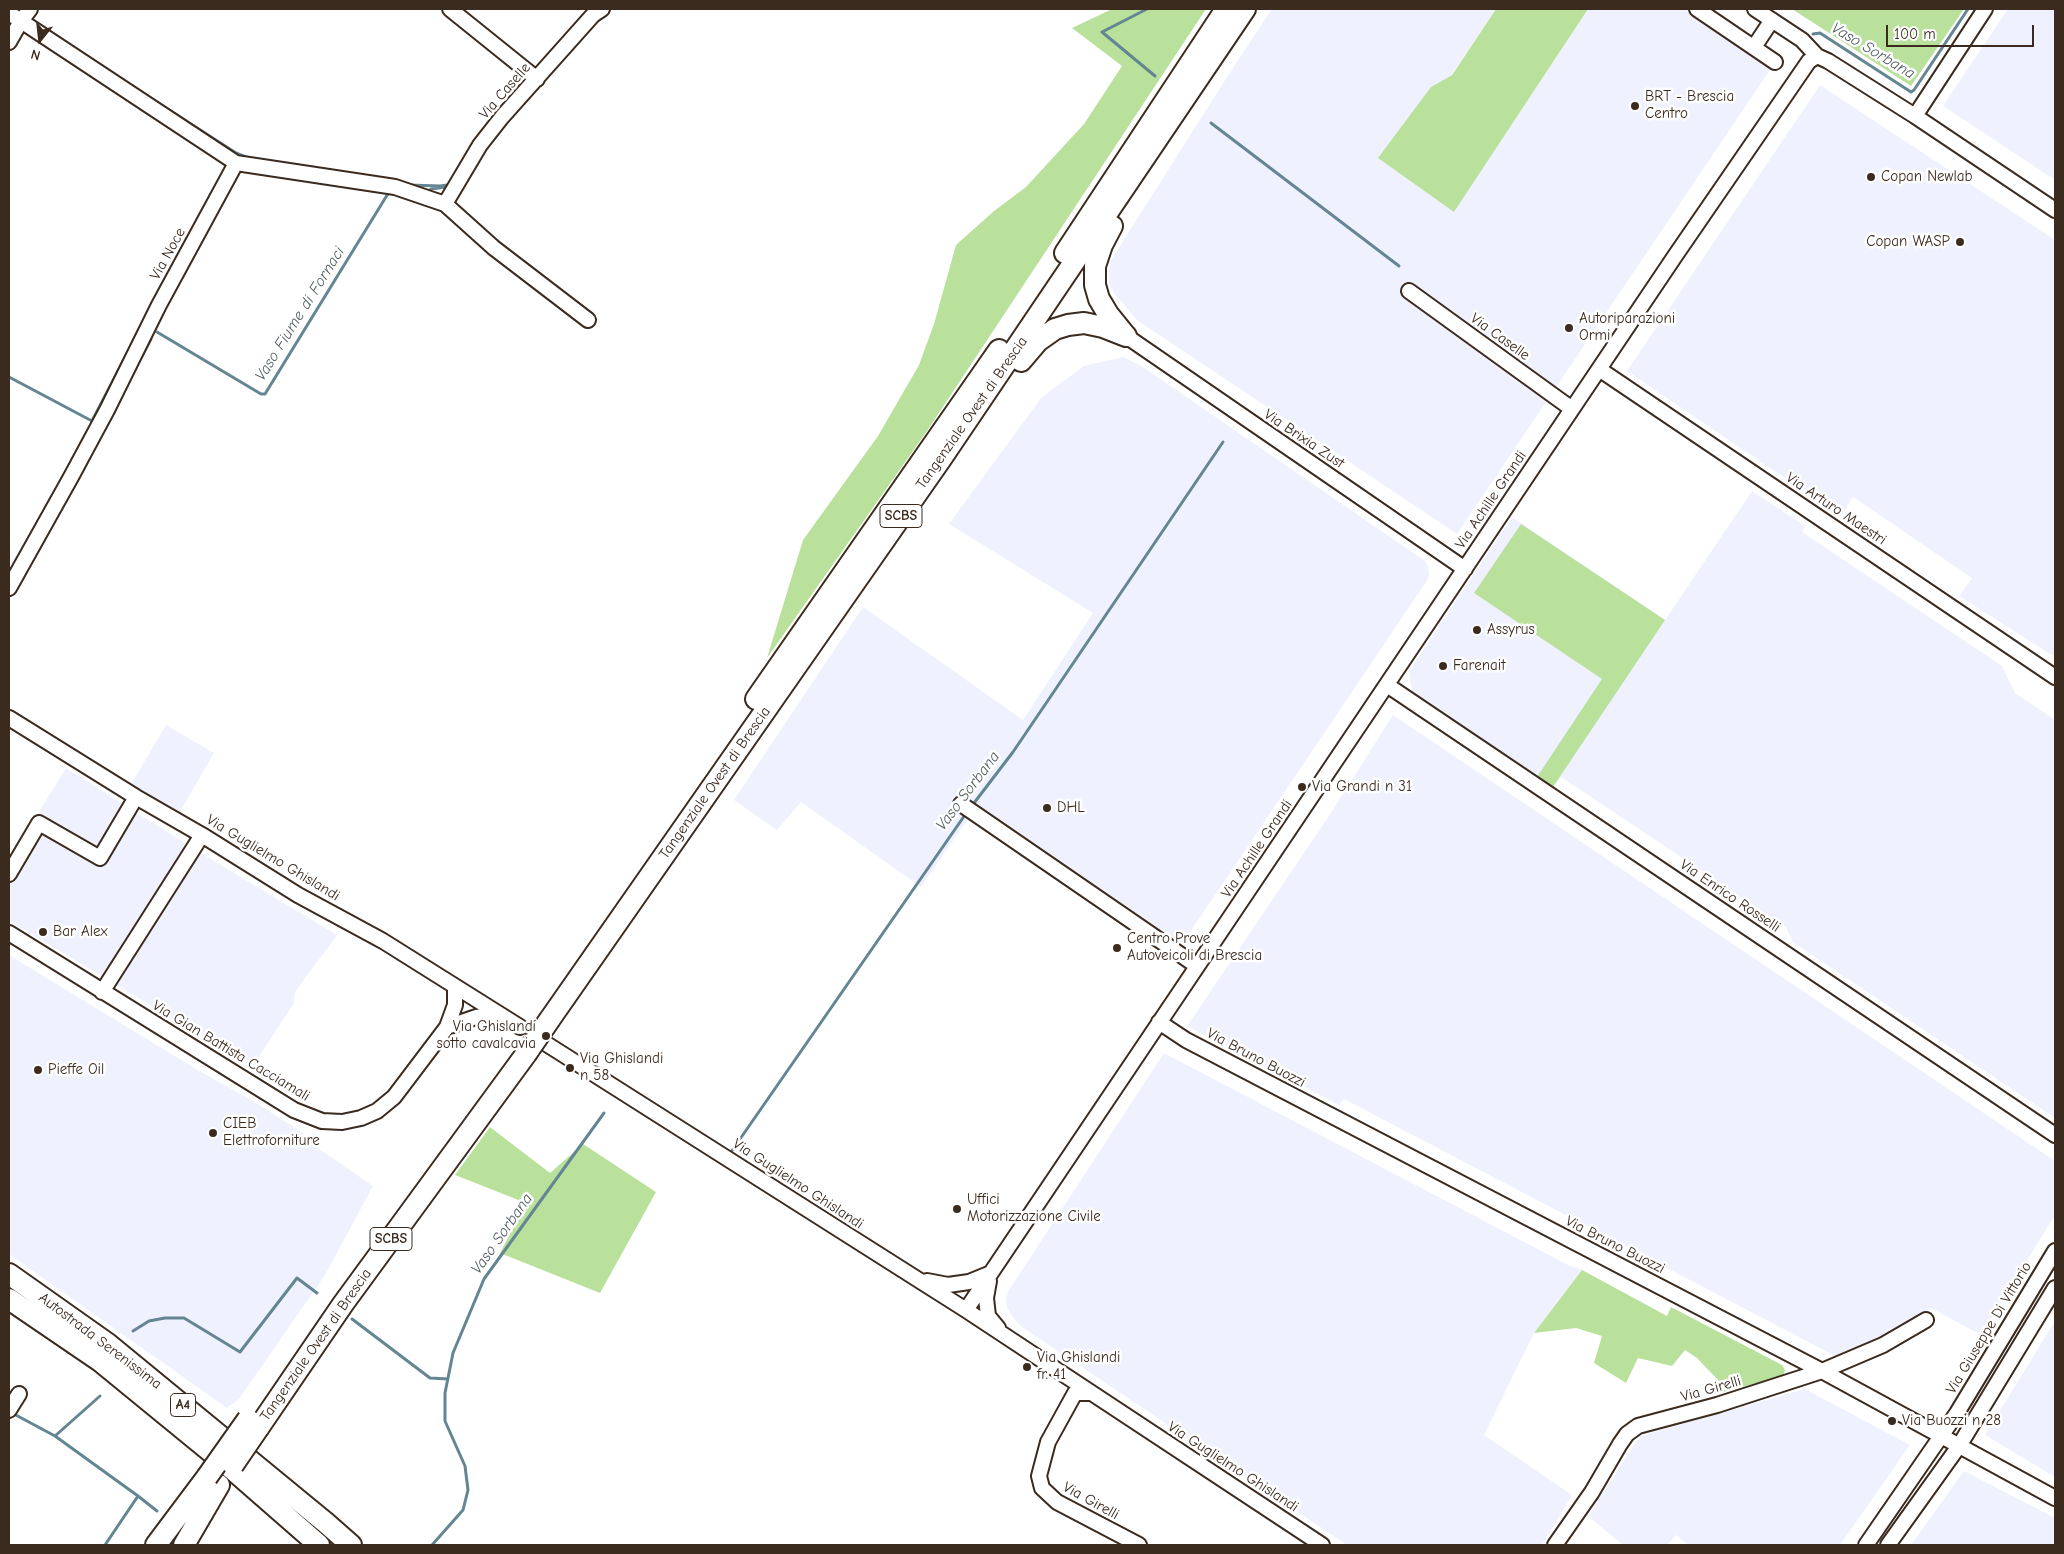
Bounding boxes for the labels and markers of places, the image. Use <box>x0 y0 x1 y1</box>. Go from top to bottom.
place label: BRT - Brescia Centro <box>1645 88 1734 123</box>
marker: BRT - Brescia Centro <box>1629 100 1641 112</box>
place label: Copan Newlab <box>1881 168 1973 186</box>
marker: Copan Newlab <box>1865 171 1877 183</box>
place label: Copan WASP <box>1866 233 1950 251</box>
marker: Copan WASP <box>1954 236 1966 248</box>
place label: Autoriparazioni Ormi <box>1579 310 1675 345</box>
marker: Autoriparazioni Ormi <box>1563 322 1575 334</box>
place label: Assyrus <box>1487 621 1535 639</box>
marker: Assyrus <box>1471 624 1483 636</box>
place label: Farenait <box>1453 657 1505 675</box>
marker: Farenait <box>1437 660 1449 672</box>
place label: Via Grandi n 31 <box>1312 778 1412 796</box>
marker: Via Grandi n 31 <box>1296 781 1308 793</box>
place label: DHL <box>1057 799 1085 817</box>
marker: DHL <box>1041 802 1053 814</box>
place label: Bar Alex <box>53 923 108 941</box>
marker: Bar Alex <box>37 926 49 938</box>
place label: Centro Prove Autoveicoli di Brescia <box>1127 930 1262 965</box>
marker: Centro Prove Autoveicoli di Brescia <box>1111 942 1123 954</box>
place label: Via Ghislandi sotto cavalcavia <box>437 1018 536 1053</box>
marker: Via Ghislandi sotto cavalcavia <box>540 1030 552 1042</box>
place label: Via Ghislandi n 58 <box>580 1050 663 1085</box>
place label: Pieffe Oil <box>48 1061 104 1079</box>
marker: Via Ghislandi n 58 <box>564 1062 576 1074</box>
marker: Pieffe Oil <box>32 1064 44 1076</box>
place label: CIEB Elettroforniture <box>223 1115 320 1150</box>
marker: CIEB Elettroforniture <box>207 1127 219 1139</box>
place label: Uffici Motorizzazione Civile <box>967 1191 1101 1226</box>
marker: Uffici Motorizzazione Civile <box>951 1203 963 1215</box>
place label: Via Ghislandi fr. 41 <box>1037 1349 1120 1384</box>
marker: Via Ghislandi fr. 41 <box>1021 1361 1033 1373</box>
place label: Via Buozzi n 28 <box>1902 1412 2001 1430</box>
marker: Via Buozzi n 28 <box>1886 1415 1898 1427</box>

